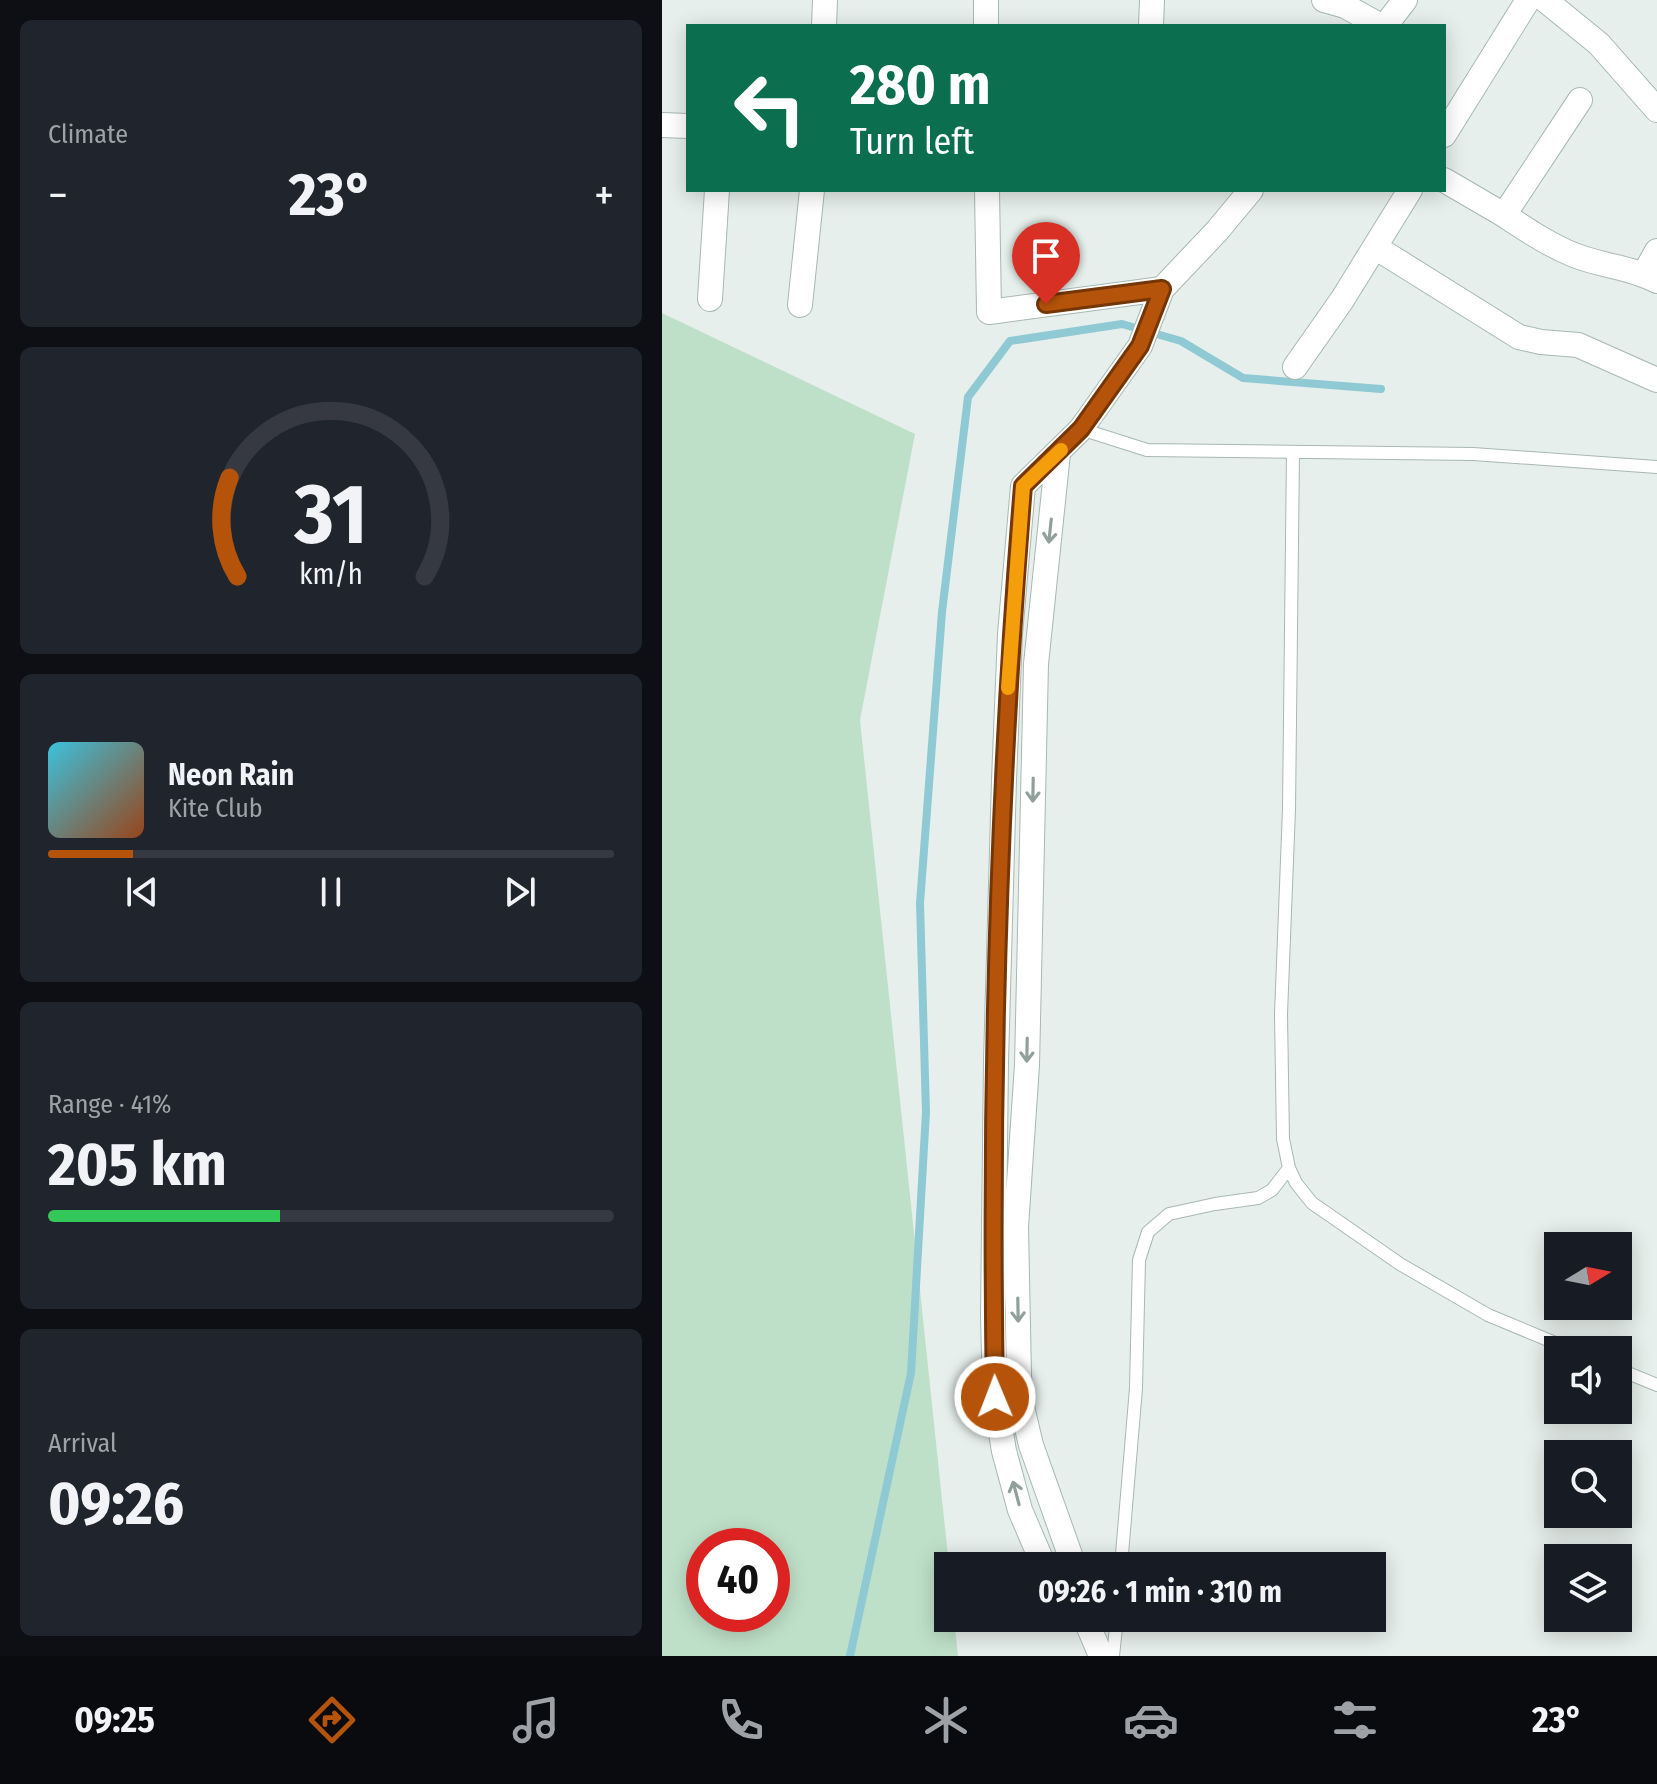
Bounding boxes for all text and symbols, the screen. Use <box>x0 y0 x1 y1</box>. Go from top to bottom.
text: 280 m <box>850 52 990 119</box>
icon: left <box>718 56 822 160</box>
text: Climate <box>48 119 128 150</box>
text: Turn left <box>850 120 974 164</box>
text: 23° <box>289 159 373 231</box>
text: − <box>48 169 68 222</box>
text: + <box>594 169 614 222</box>
pin <box>1012 222 1080 304</box>
icon: arrive <box>1024 234 1068 278</box>
text: 31 <box>294 464 367 564</box>
one-way arrow <box>1042 517 1057 544</box>
text: km/h <box>299 557 363 592</box>
text: Neon Rain <box>168 757 294 793</box>
one-way arrow <box>1026 776 1041 803</box>
text: Kite Club <box>168 793 263 824</box>
icon: previous <box>120 870 164 914</box>
icon: pause <box>309 870 353 914</box>
icon: next <box>498 870 542 914</box>
one-way arrow <box>1019 1036 1035 1063</box>
text: Range · 41% <box>48 1089 172 1120</box>
text: 205 km <box>48 1129 227 1201</box>
north arrow <box>1544 1232 1632 1320</box>
map controls <box>1544 1232 1632 1632</box>
one-way arrow <box>1010 1296 1026 1322</box>
button: sound <box>1544 1336 1632 1424</box>
position arrow <box>953 1355 1037 1439</box>
text: Arrival <box>48 1428 117 1459</box>
button: search <box>1544 1440 1632 1528</box>
text: 09:26 <box>48 1468 184 1540</box>
one-way arrow <box>1007 1481 1022 1507</box>
speed limit sign: 40 <box>686 1528 790 1632</box>
button: layers <box>1544 1544 1632 1632</box>
text: 09:26 · 1 min · 310 m <box>1038 1574 1282 1610</box>
icon: directions <box>304 1692 360 1748</box>
icon: music <box>508 1692 564 1748</box>
icon: phone <box>713 1692 769 1748</box>
icon: climate <box>918 1692 974 1748</box>
icon: car <box>1123 1692 1179 1748</box>
icon: filters <box>1327 1692 1383 1748</box>
text: 09:25 <box>74 1698 155 1742</box>
text: 23° <box>1532 1698 1583 1742</box>

